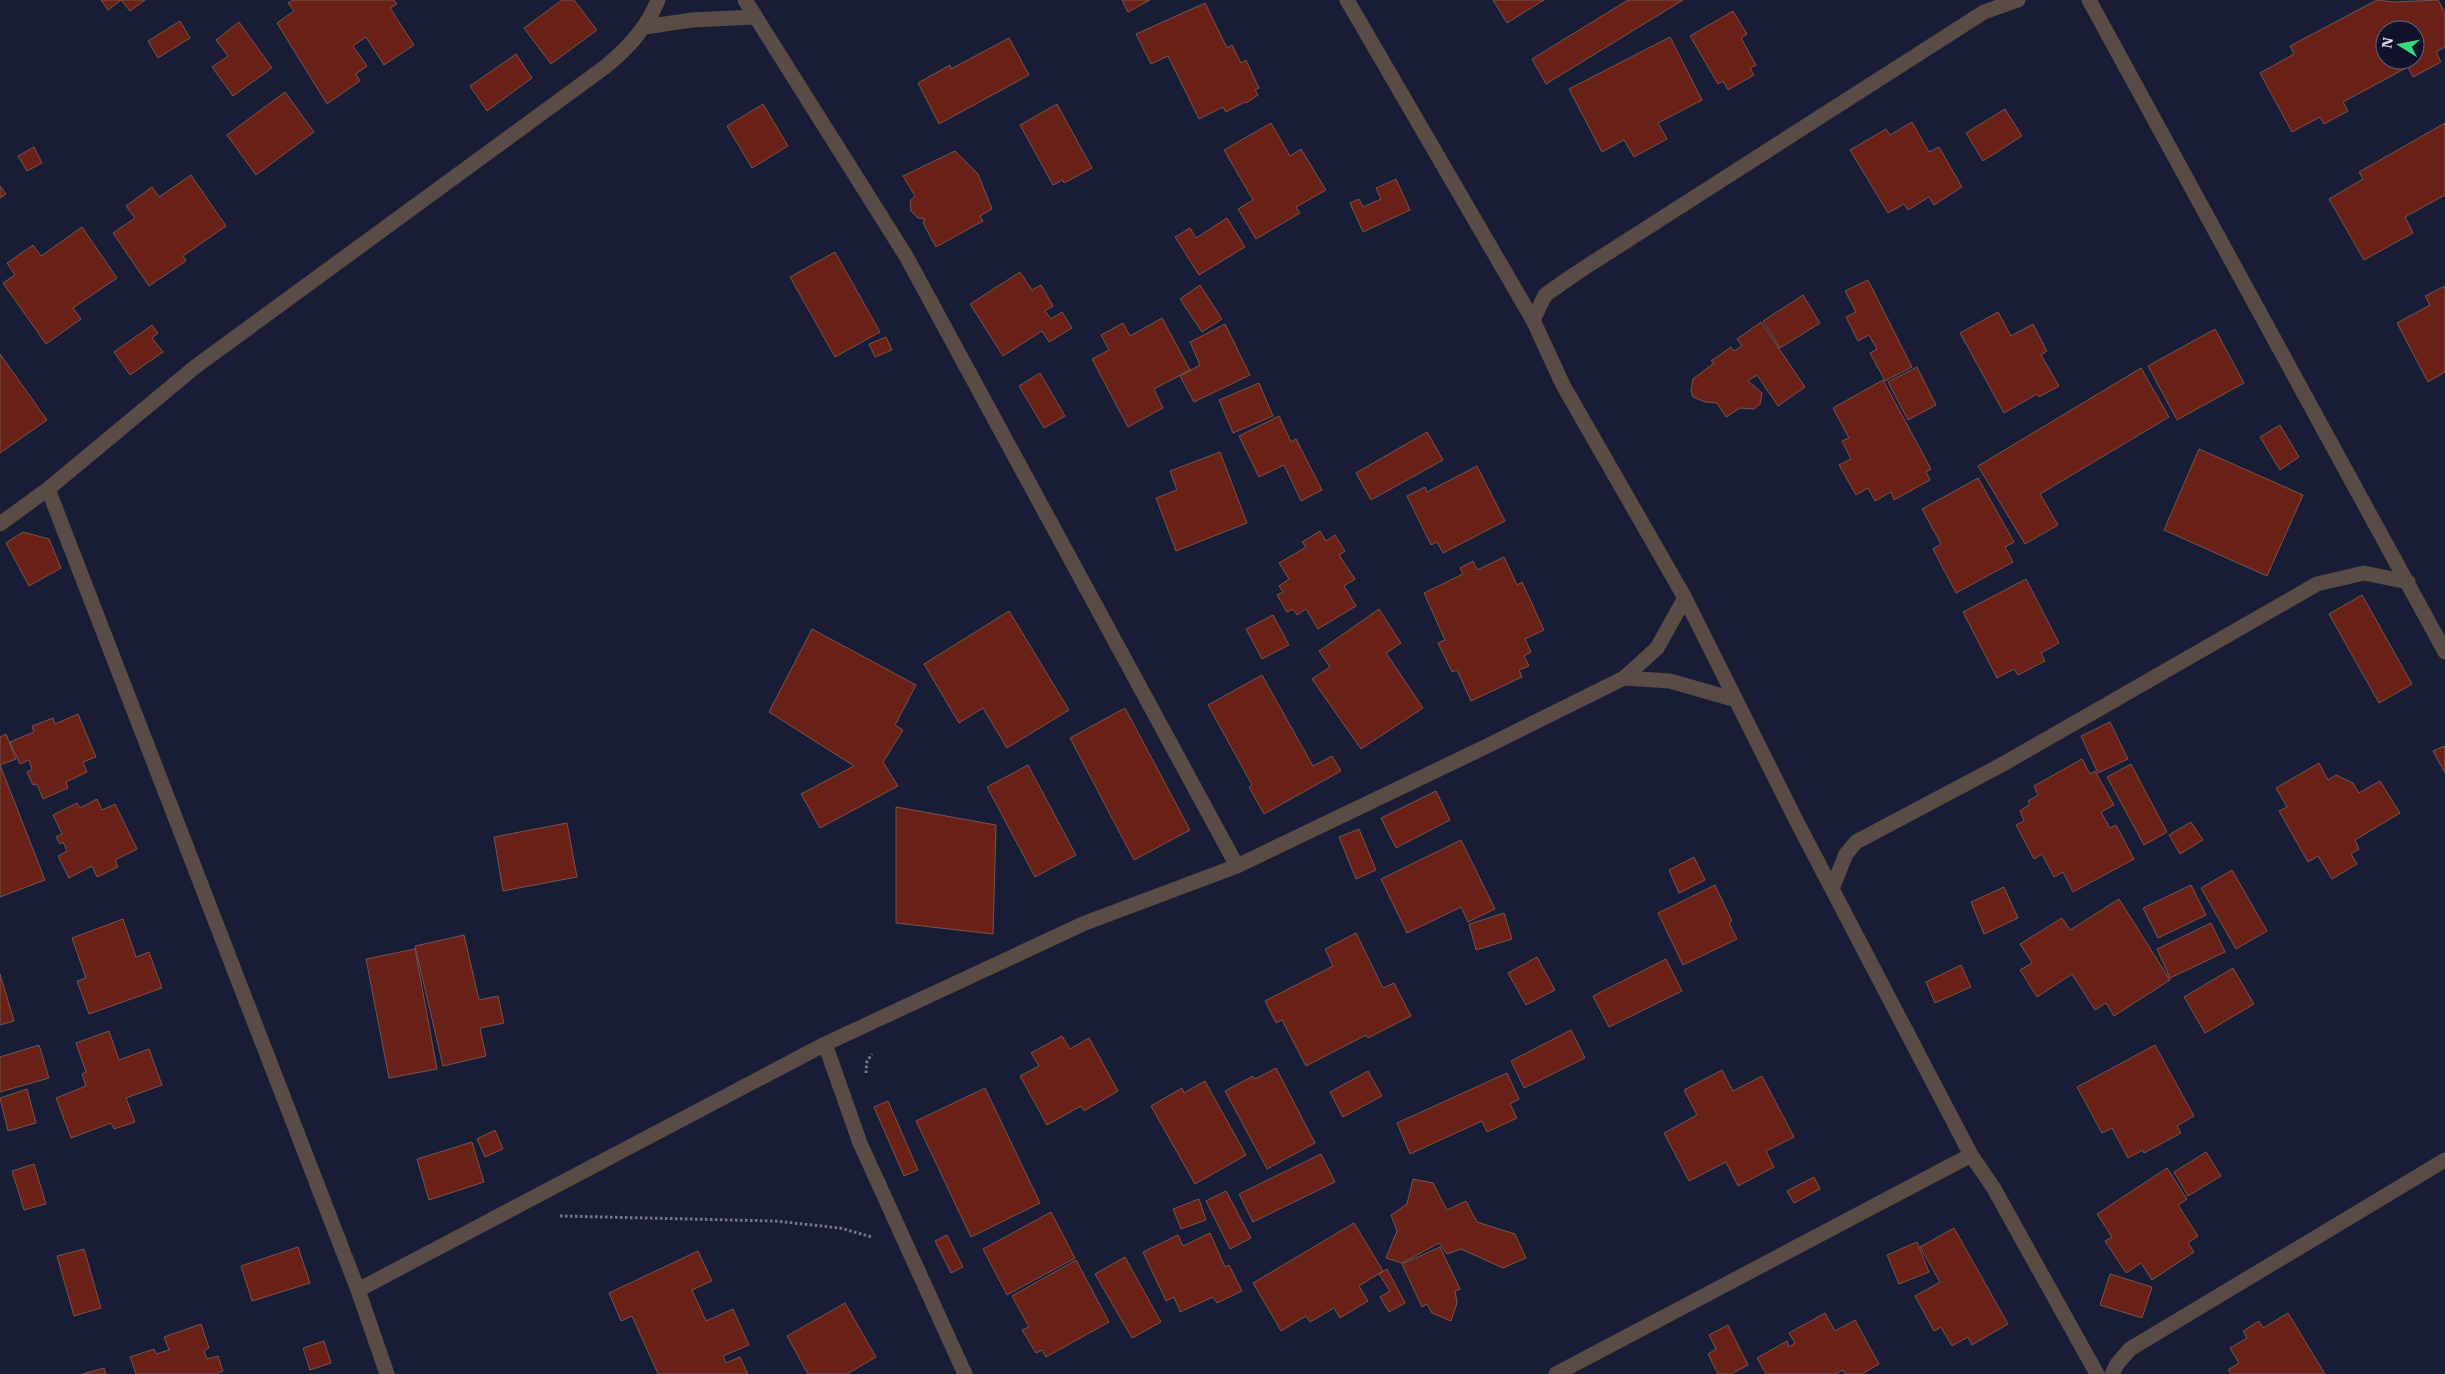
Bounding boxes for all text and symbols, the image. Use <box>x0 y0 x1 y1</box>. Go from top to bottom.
north arrow <box>2375 20 2425 70</box>
text: N <box>2377 36 2397 50</box>

